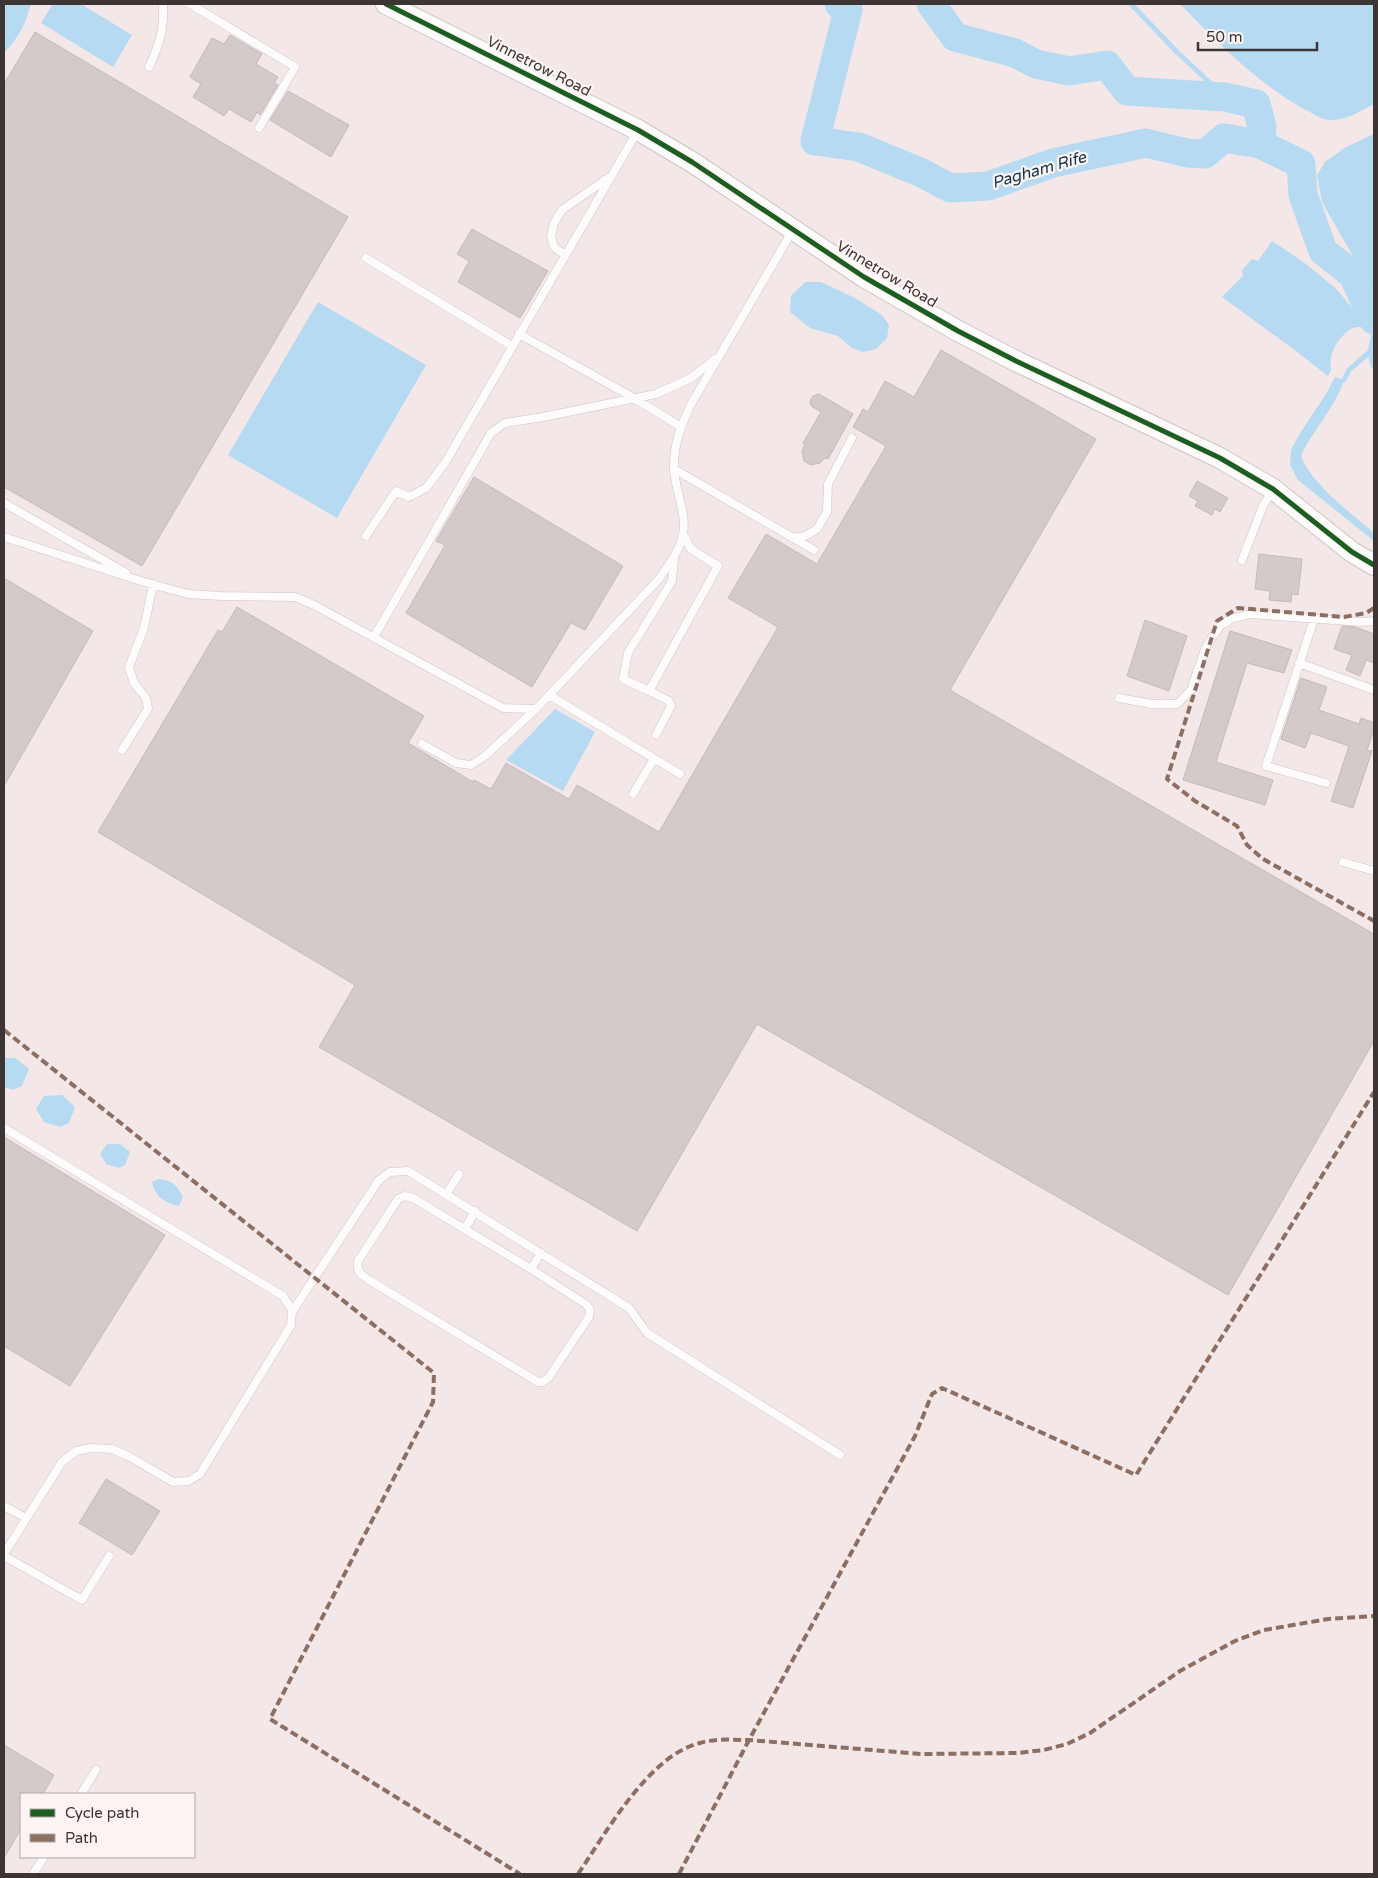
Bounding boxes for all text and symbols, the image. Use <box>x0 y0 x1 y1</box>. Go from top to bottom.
scale bar <box>1198 20 1317 52</box>
text: 50 m <box>1206 28 1243 46</box>
street label: Vinnetrow Road <box>484 32 594 100</box>
water label: Pagham Rife <box>990 147 1089 193</box>
street label: Vinnetrow Road <box>833 237 941 311</box>
legend <box>20 1793 195 1858</box>
text: Cycle path <box>65 1804 139 1822</box>
text: Path <box>65 1829 98 1847</box>

